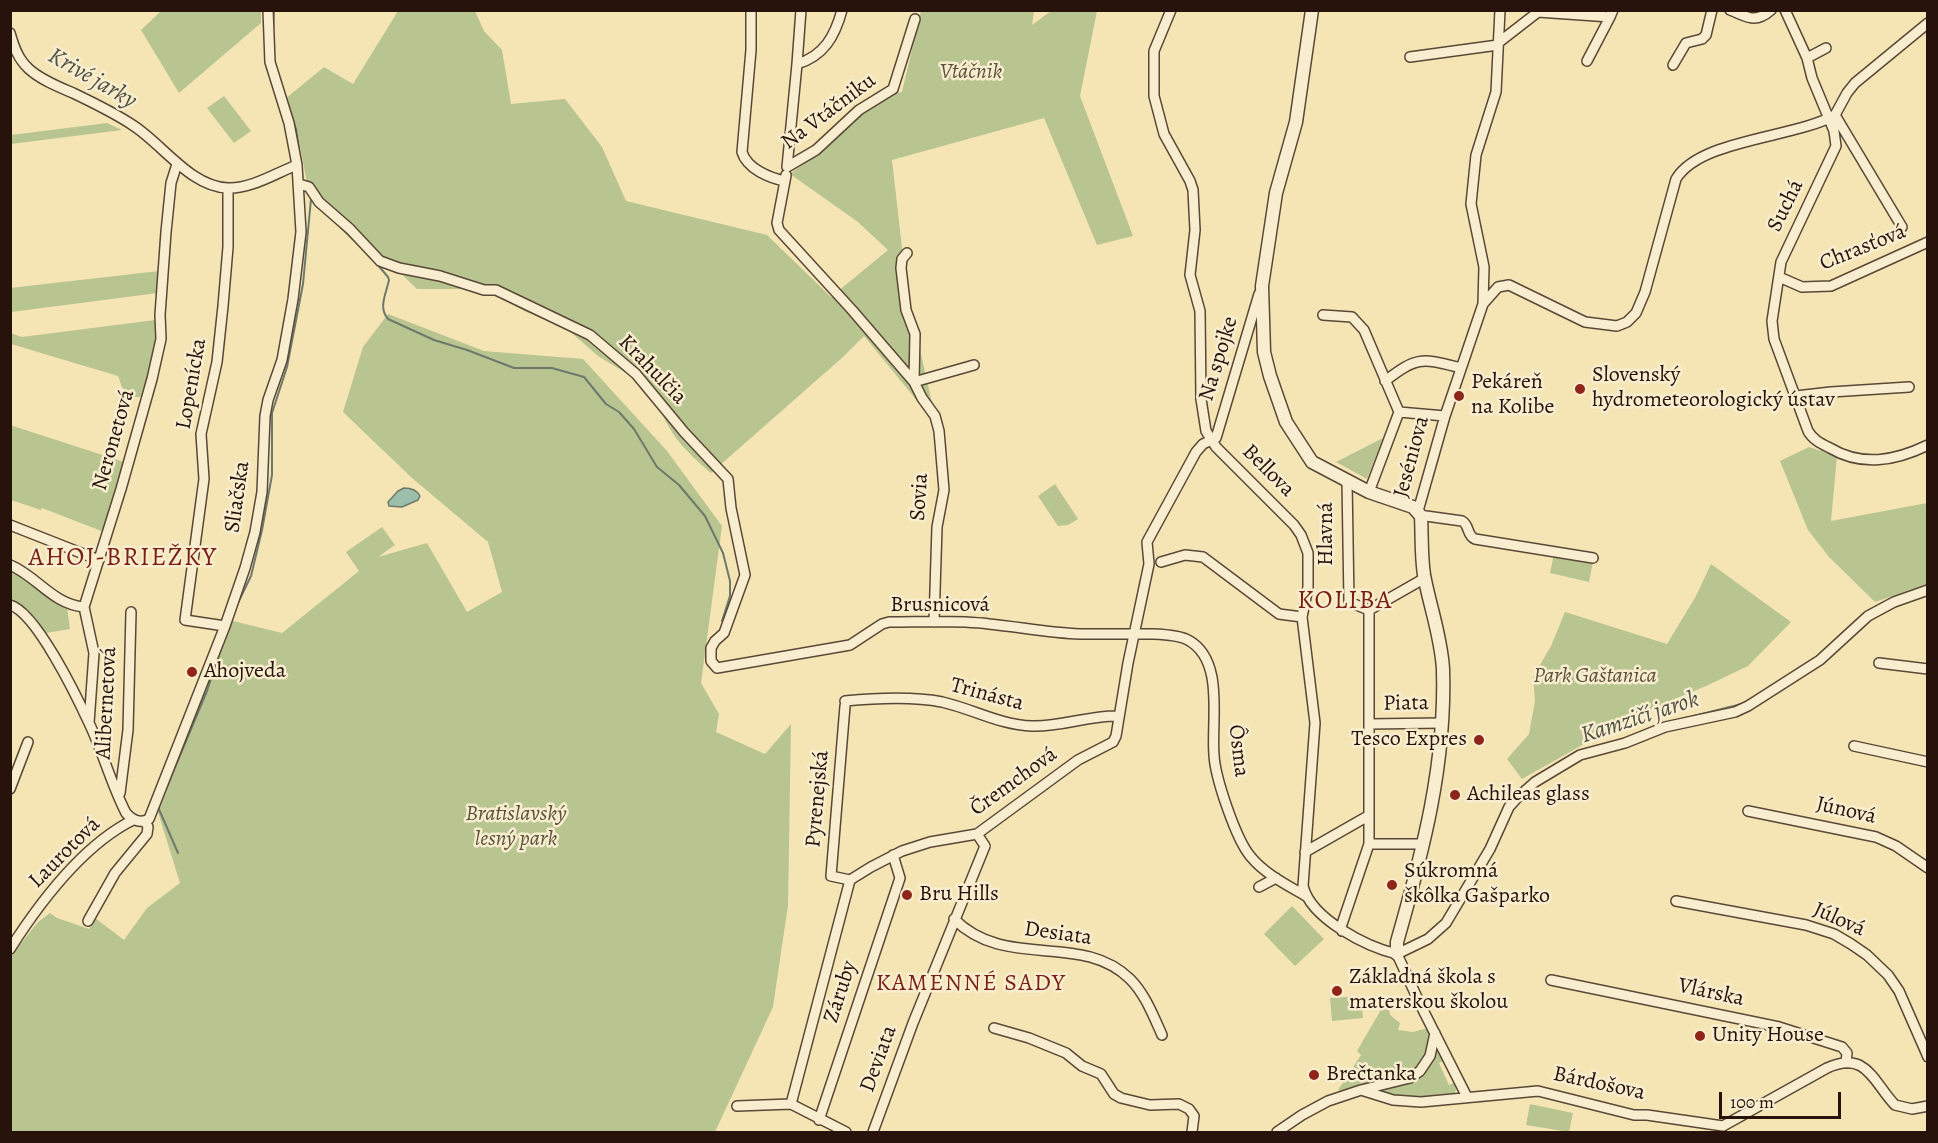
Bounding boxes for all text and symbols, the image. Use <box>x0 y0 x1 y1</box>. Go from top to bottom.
water label: Krivé jarky <box>42 42 142 116</box>
park label: Vtáčnik <box>940 60 1002 86</box>
street label: Na Vtáčniku <box>777 68 881 156</box>
street label: Suchá <box>1762 176 1810 236</box>
street label: Chrasťová <box>1816 219 1910 277</box>
street label: Na spojke <box>1194 313 1244 405</box>
street label: Krahulčia <box>612 330 692 410</box>
street label: Lopenícka <box>171 336 213 432</box>
place label: Slovenský hydrometeorologický ústav <box>1592 363 1835 414</box>
place label: Pekáreň na Kolibe <box>1471 370 1554 422</box>
marker: Slovenský hydrometeorologický ústav <box>1573 382 1587 396</box>
street label: Neronetová <box>87 386 141 494</box>
marker: Pekáreň na Kolibe <box>1452 389 1466 403</box>
street label: Jeséniova <box>1388 413 1436 501</box>
street label: Bellova <box>1236 439 1300 503</box>
street label: Sliačska <box>220 459 256 535</box>
street label: Sovia <box>905 472 935 522</box>
street label: Hlavná <box>1314 502 1340 566</box>
district label: AHOJ-BRIEŽKY <box>29 543 217 575</box>
district label: KOLIBA <box>1297 586 1393 618</box>
street label: Brusnicová <box>890 593 990 619</box>
street label: Alibernetová <box>91 646 123 760</box>
place label: Ahojveda <box>204 659 286 685</box>
park label: Park Gaštanica <box>1533 664 1657 690</box>
marker: Ahojveda <box>185 665 199 679</box>
street label: Trinásta <box>948 673 1026 717</box>
water label: Kamzičí jarok <box>1577 685 1703 751</box>
street label: Piata <box>1383 690 1429 718</box>
street label: Ôsma <box>1222 723 1254 779</box>
place label: Tesco Expres <box>1351 727 1467 753</box>
marker: Tesco Expres <box>1472 733 1486 747</box>
street label: Čremchová <box>965 742 1063 822</box>
street label: Pyrenejská <box>801 749 835 849</box>
place label: Achileas glass <box>1467 782 1590 808</box>
marker: Achileas glass <box>1448 788 1462 802</box>
street label: Júnová <box>1813 791 1879 831</box>
park label: Bratislavský lesný park <box>465 802 567 854</box>
street label: Laurotová <box>24 812 106 894</box>
place label: Súkromná škôlka Gašparko <box>1404 859 1550 910</box>
marker: Súkromná škôlka Gašparko <box>1385 878 1399 892</box>
place label: Bru Hills <box>919 882 999 908</box>
marker: Bru Hills <box>900 888 914 902</box>
street label: Júlová <box>1809 897 1869 943</box>
street label: Desiata <box>1022 916 1094 952</box>
street label: Záruby <box>819 958 863 1026</box>
place label: Základná škola s materskou školou <box>1349 965 1508 1016</box>
district label: KAMENNÉ SADY <box>876 970 1066 998</box>
street label: Vlárska <box>1676 973 1746 1013</box>
marker: Základná škola s materskou školou <box>1330 984 1344 998</box>
street label: Deviata <box>855 1022 903 1096</box>
place label: Unity House <box>1712 1023 1824 1049</box>
marker: Unity House <box>1693 1029 1707 1043</box>
street label: Bárdošova <box>1551 1061 1647 1107</box>
place label: Brečtanka <box>1326 1062 1417 1088</box>
marker: Brečtanka <box>1307 1068 1321 1082</box>
scale bar <box>1722 1080 1844 1118</box>
text: 100 m <box>1730 1090 1774 1114</box>

